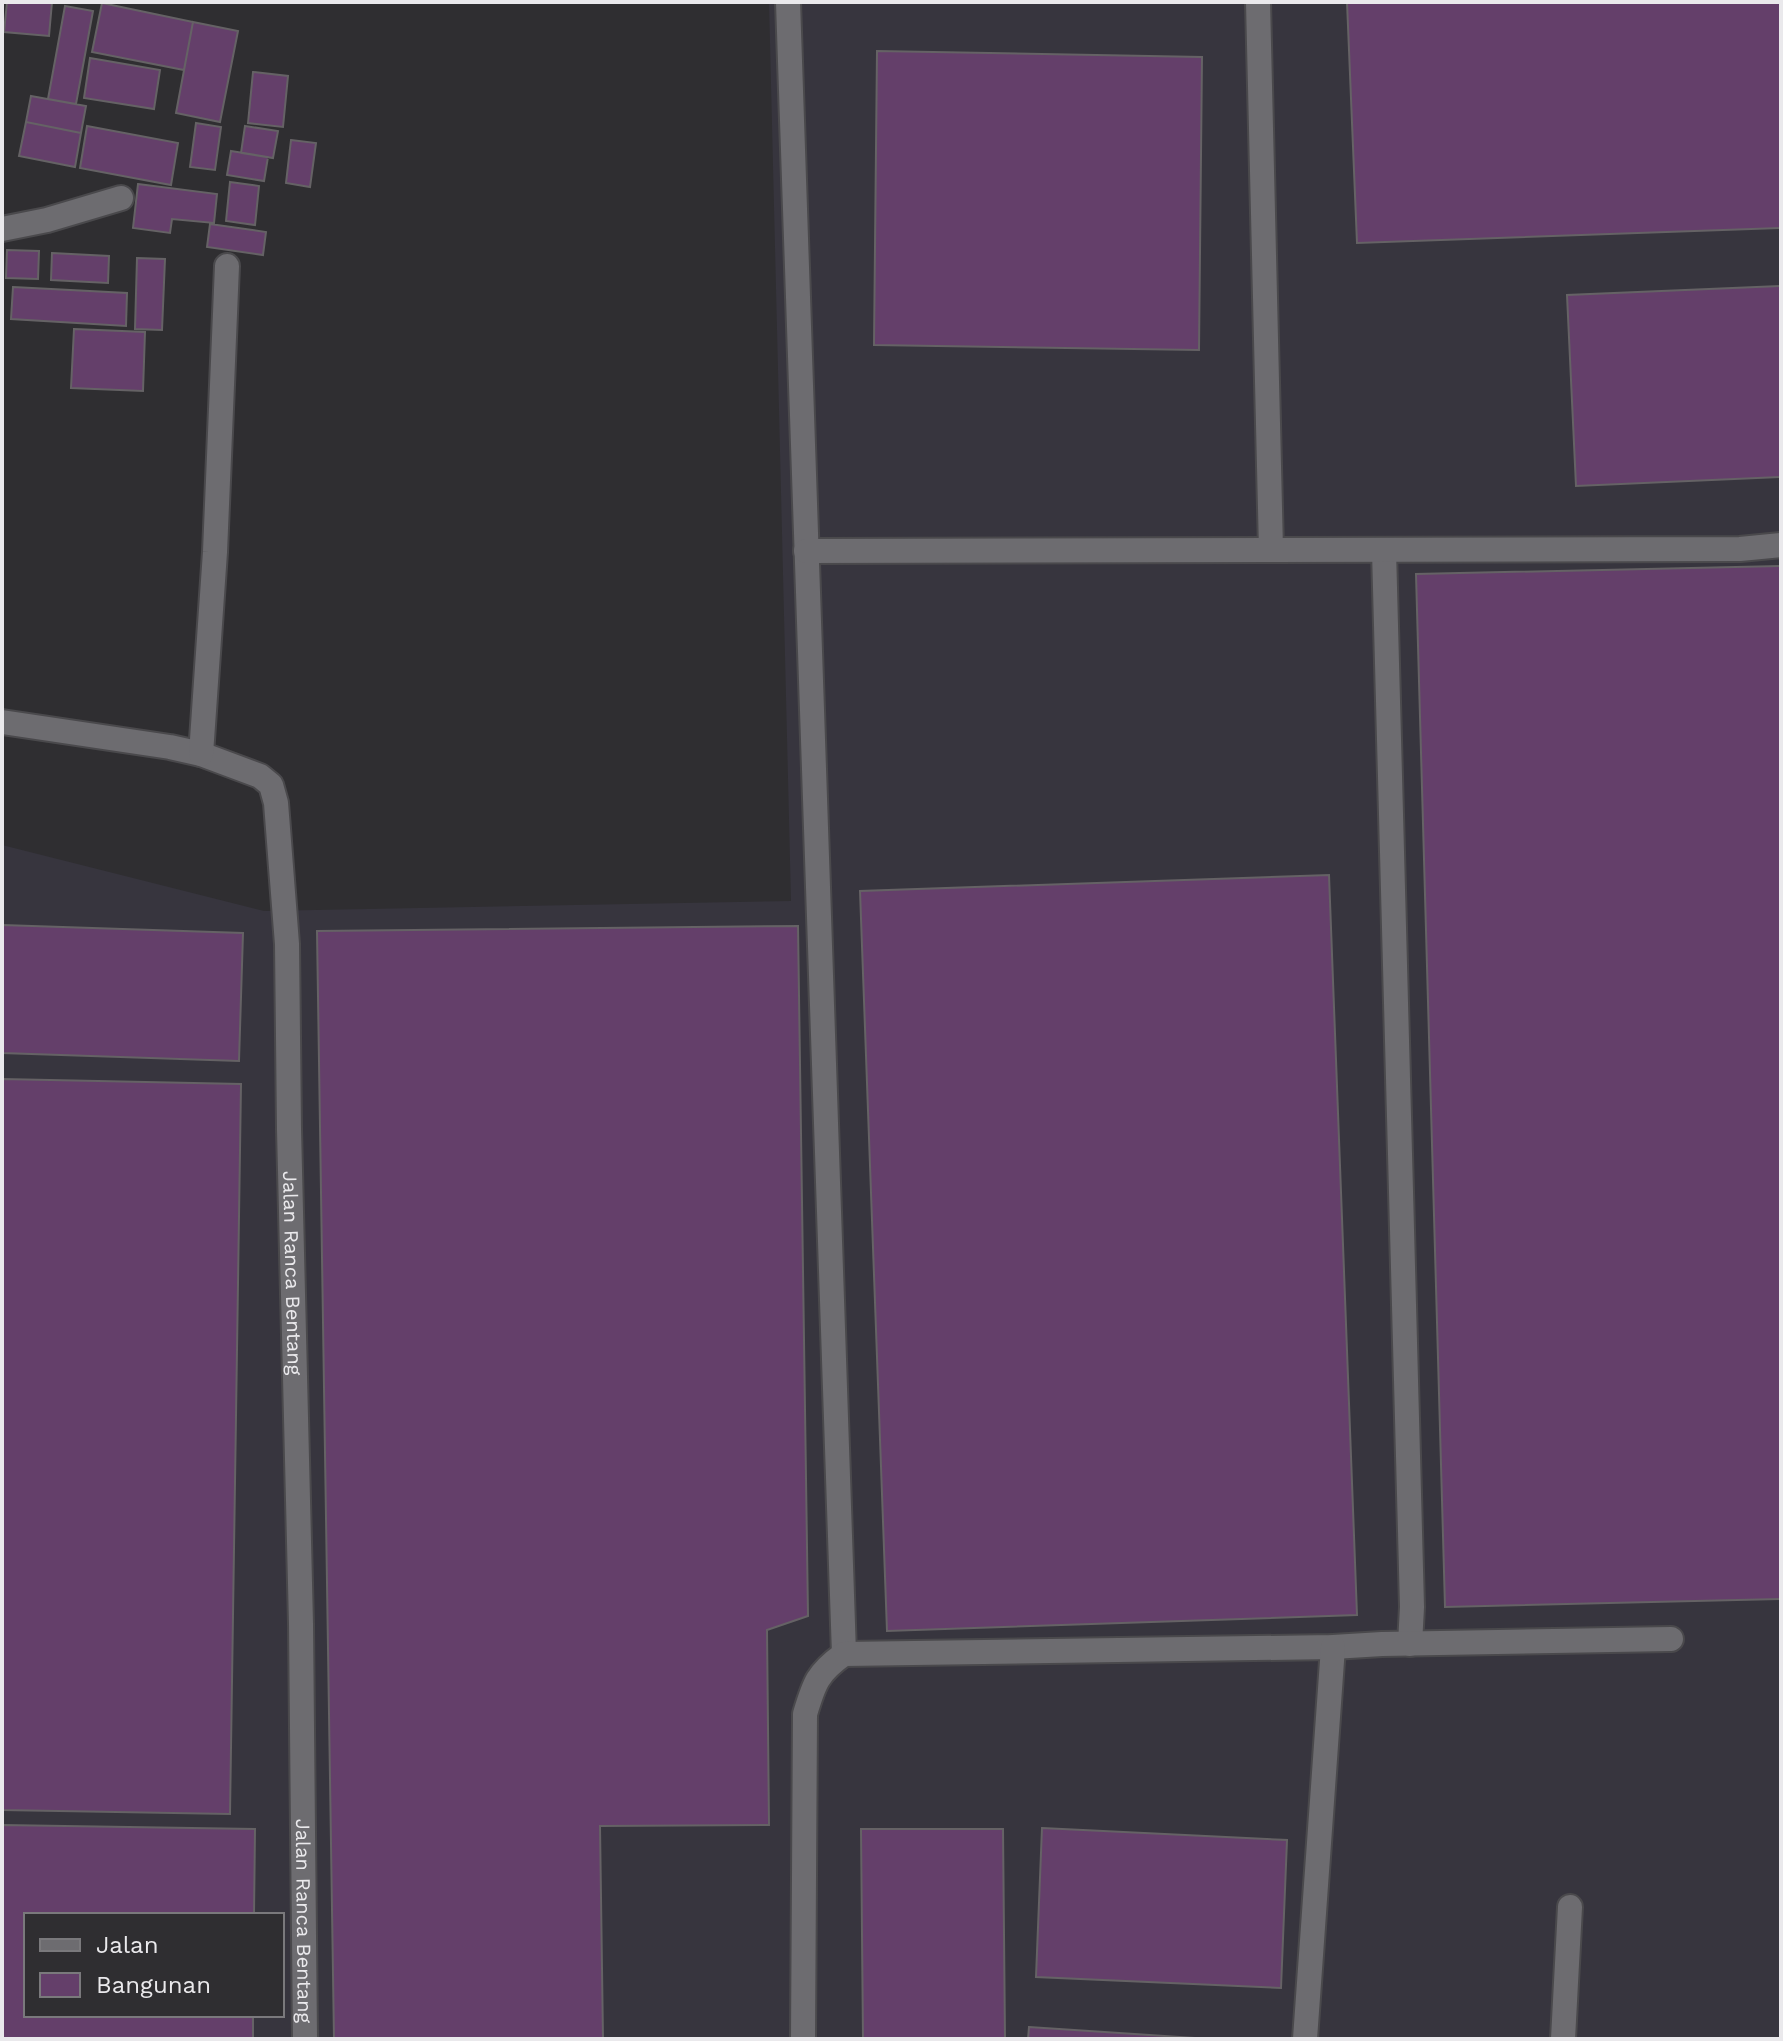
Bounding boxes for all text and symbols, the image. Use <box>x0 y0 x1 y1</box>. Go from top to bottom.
street label: Jalan Ranca Bentang <box>278 1171 307 1376</box>
street label: Jalan Ranca Bentang <box>291 1819 317 2024</box>
legend <box>24 1913 284 2017</box>
text: Jalan <box>96 1931 159 1959</box>
text: Bangunan <box>96 1971 211 1999</box>

